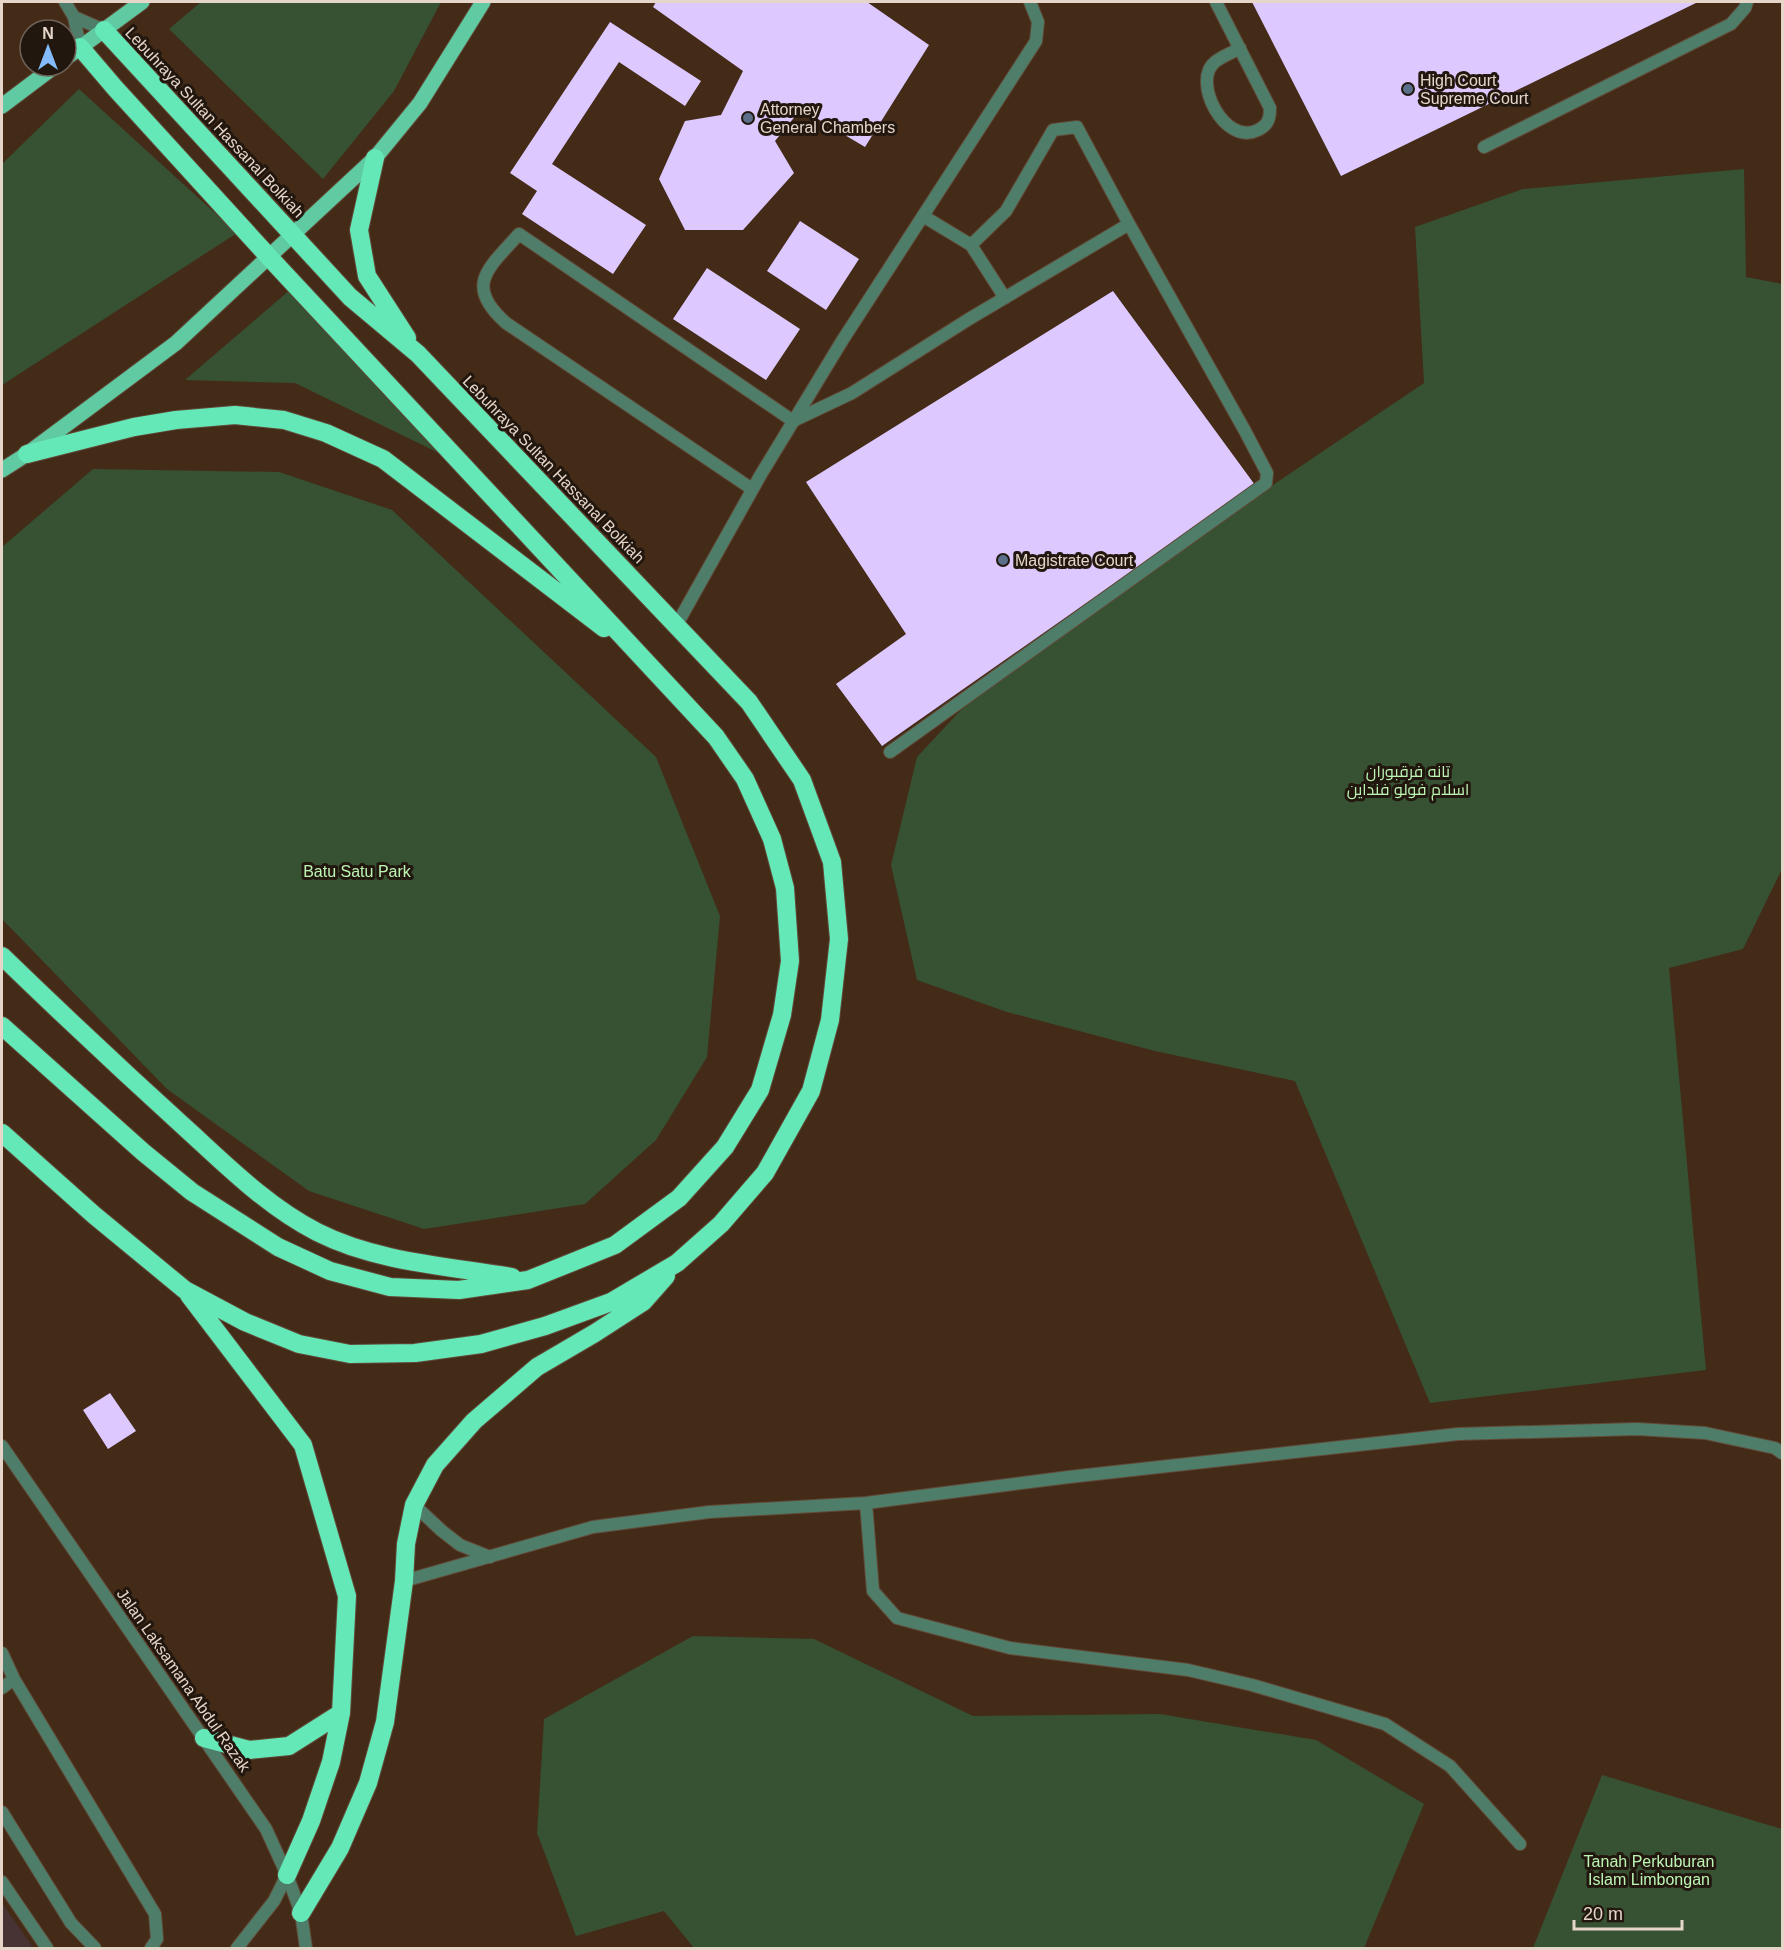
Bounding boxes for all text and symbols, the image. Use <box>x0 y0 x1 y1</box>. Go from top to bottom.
north arrow <box>18 18 78 78</box>
street label: Lebuhraya Sultan Hassanal Bolkiah <box>122 24 307 221</box>
text: N <box>42 25 54 42</box>
place label: High Court Supreme Court <box>1420 72 1529 107</box>
marker: High Court Supreme Court <box>1401 82 1415 96</box>
place label: Attorney General Chambers <box>760 101 895 136</box>
marker: Attorney General Chambers <box>741 111 755 125</box>
street label: Lebuhraya Sultan Hassanal Bolkiah <box>459 372 648 566</box>
place label: Magistrate Court <box>1015 552 1134 569</box>
marker: Magistrate Court <box>996 553 1010 567</box>
park label: تانه فرقبوران اسلام فولو فنداين <box>1347 763 1469 801</box>
park label: Batu Satu Park <box>303 863 412 880</box>
street label: Jalan Laksamana Abdul Razak <box>114 1585 254 1776</box>
park label: Tanah Perkuburan Islam Limbongan <box>1584 1853 1714 1888</box>
scale bar <box>1574 1893 1682 1931</box>
text: 20 m <box>1583 1904 1623 1924</box>

